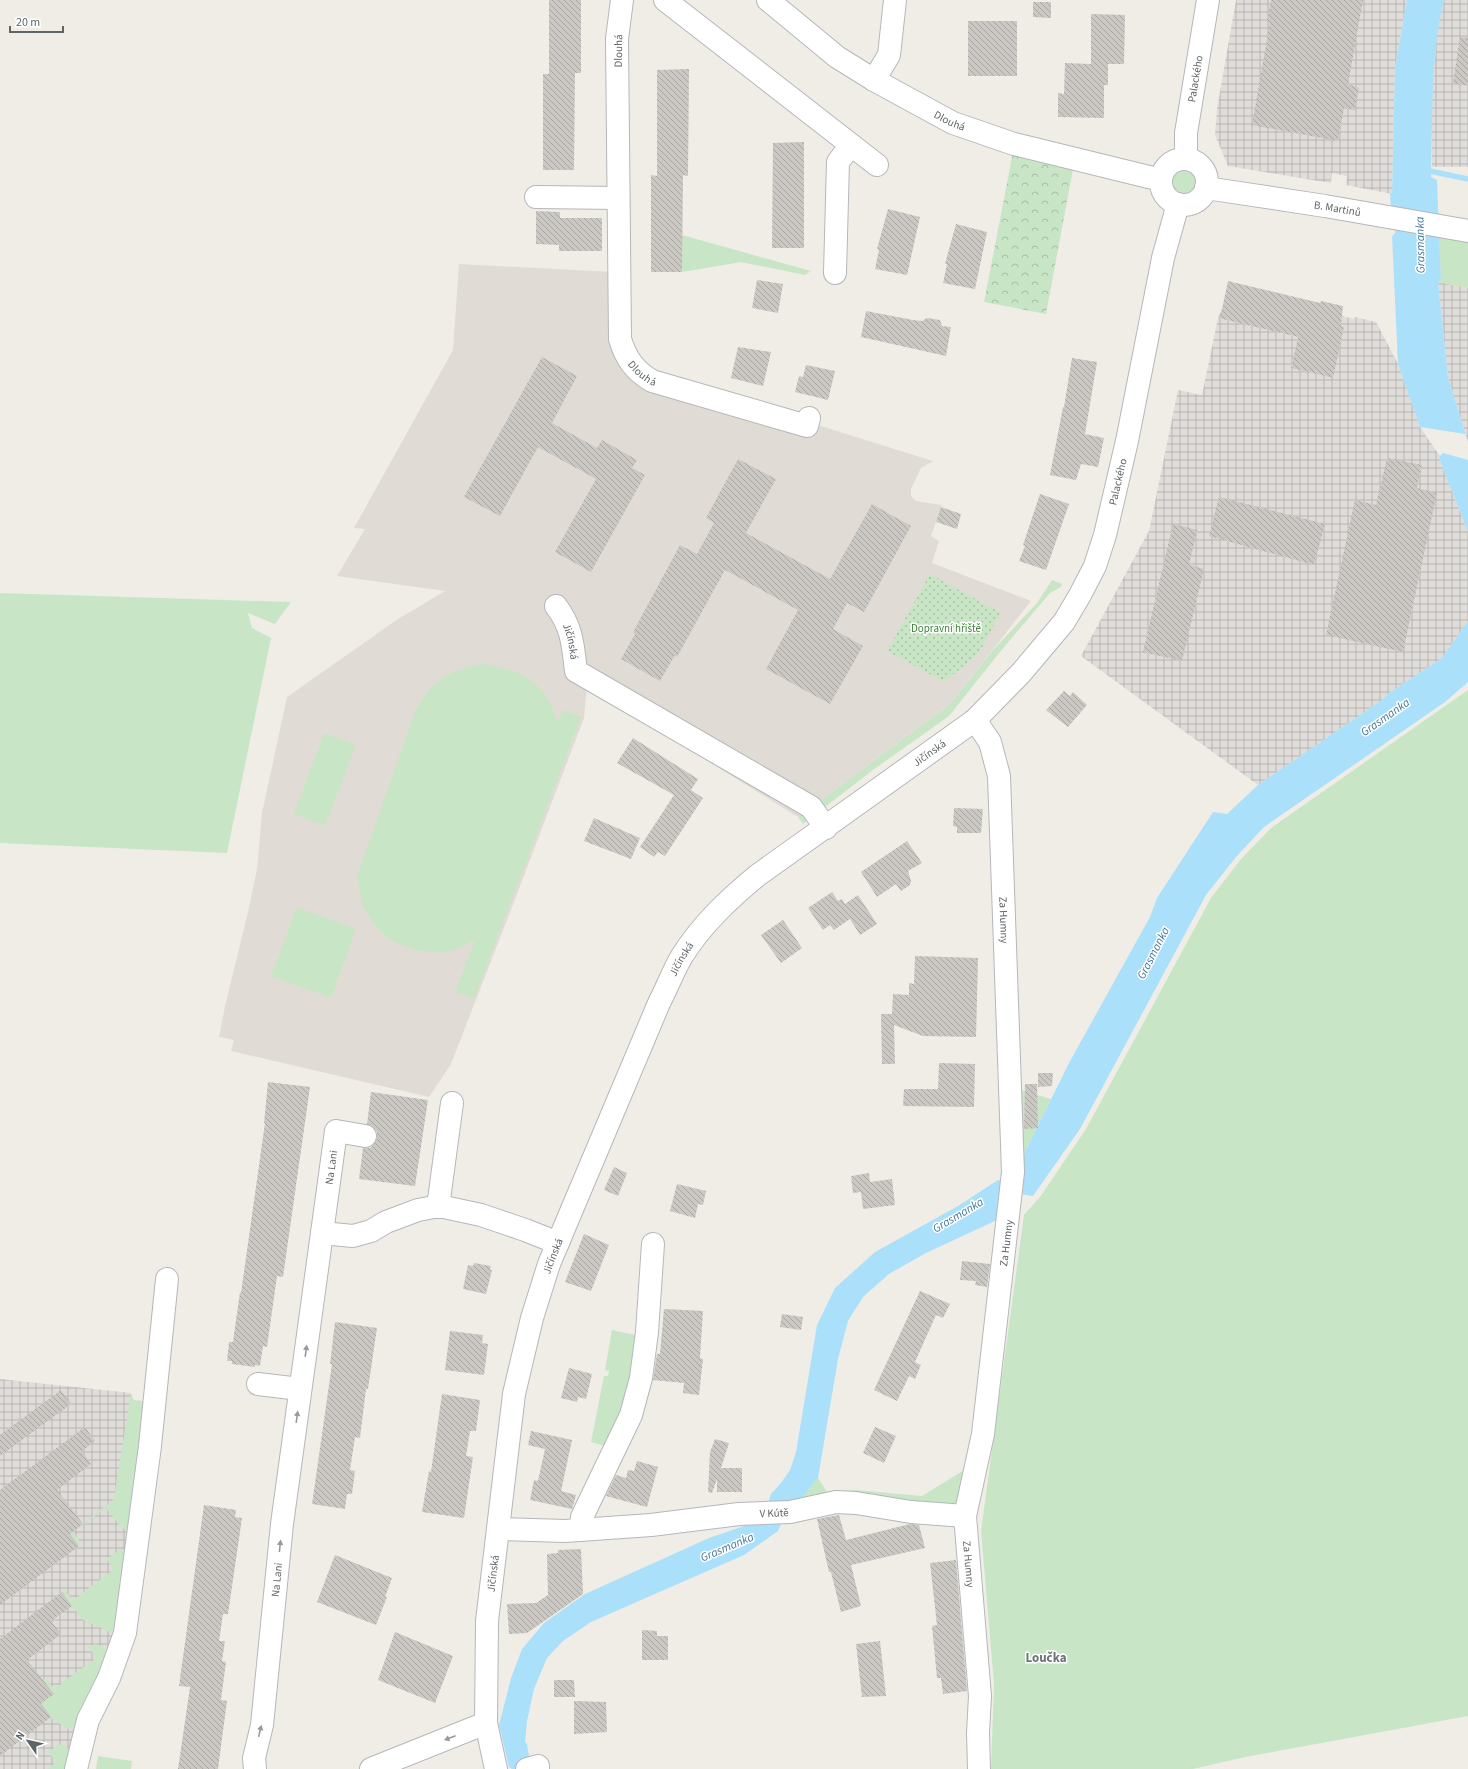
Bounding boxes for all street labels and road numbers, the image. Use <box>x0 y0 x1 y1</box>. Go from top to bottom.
street label: Dlouhá <box>611 34 626 68</box>
street label: Palackého <box>1184 54 1207 103</box>
street label: Dlouhá <box>931 107 967 135</box>
street label: B. Martinů <box>1313 197 1362 220</box>
street label: Dlouhá <box>624 358 658 390</box>
street label: Palackého <box>1105 457 1131 507</box>
street label: Jičínská <box>559 621 582 660</box>
street label: Jičínská <box>910 736 949 770</box>
street label: Za Humny <box>995 896 1012 944</box>
street label: Jičínská <box>666 939 697 979</box>
street label: Na Lani <box>322 1149 341 1186</box>
street label: Za Humny <box>996 1219 1017 1267</box>
street label: Jičínská <box>539 1236 567 1276</box>
street label: V Kútě <box>759 1505 789 1521</box>
street label: Za Humny <box>959 1540 978 1588</box>
street label: Jičínská <box>484 1554 503 1593</box>
street label: Na Lani <box>268 1562 286 1598</box>

